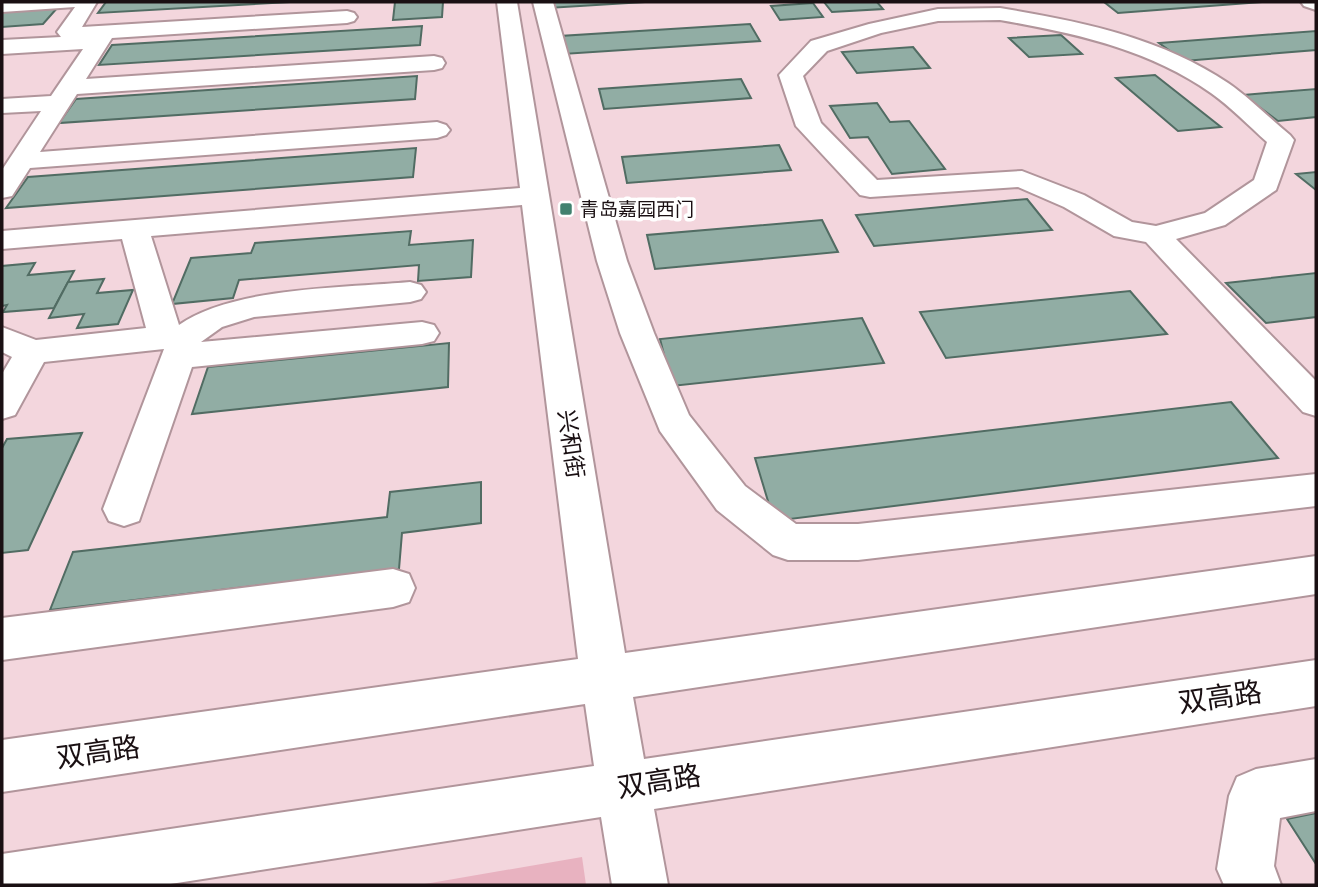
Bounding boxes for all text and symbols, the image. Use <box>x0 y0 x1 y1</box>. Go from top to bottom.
place label: 青岛嘉园西门 <box>580 198 694 221</box>
marker: 青岛嘉园西门 <box>558 201 574 217</box>
street label: 兴和街 <box>552 408 590 480</box>
street label: 双高路 <box>1176 674 1264 720</box>
street label: 双高路 <box>54 729 142 775</box>
street label: 双高路 <box>615 758 703 804</box>

